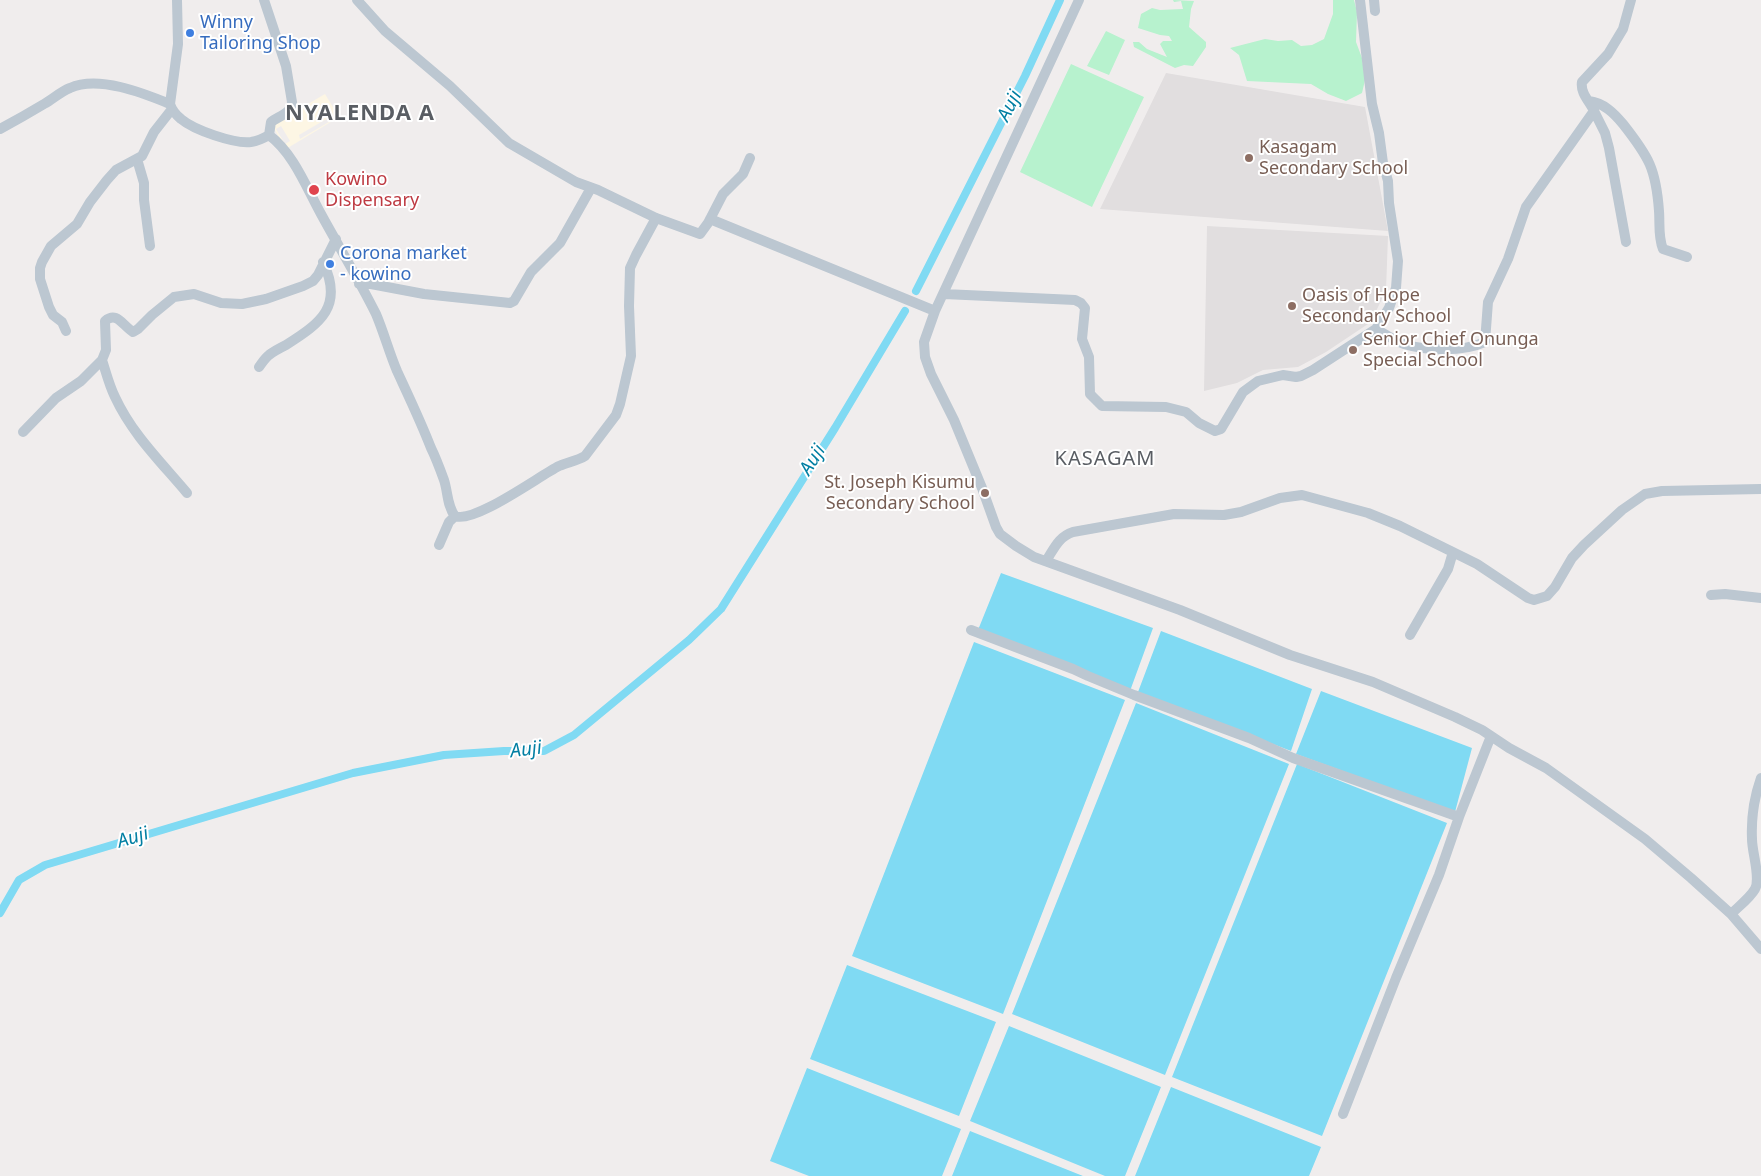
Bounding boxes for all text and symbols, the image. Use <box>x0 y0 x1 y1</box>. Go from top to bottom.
place label: Winny Tailoring Shop <box>200 12 321 54</box>
marker: Winny Tailoring Shop <box>184 27 196 39</box>
water label: Auji <box>993 87 1027 125</box>
district label: NYALENDA A <box>284 101 436 127</box>
place label: Kasagam Secondary School <box>1259 137 1408 180</box>
marker: Kasagam Secondary School <box>1243 152 1255 164</box>
place label: Kowino Dispensary <box>325 169 419 212</box>
marker: Kowino Dispensary <box>307 183 321 197</box>
place label: Corona market - kowino <box>340 243 467 286</box>
marker: Corona market - kowino <box>324 258 336 270</box>
place label: Oasis of Hope Secondary School <box>1302 285 1451 328</box>
marker: Oasis of Hope Secondary School <box>1286 300 1298 312</box>
place label: Senior Chief Onunga Special School <box>1363 329 1539 372</box>
marker: Senior Chief Onunga Special School <box>1347 344 1359 356</box>
water label: Auji <box>795 441 831 479</box>
district label: KASAGAM <box>1054 447 1156 471</box>
place label: St. Joseph Kisumu Secondary School <box>824 472 975 514</box>
marker: St. Joseph Kisumu Secondary School <box>979 487 991 499</box>
water label: Auji <box>509 737 543 763</box>
water label: Auji <box>115 822 151 854</box>

